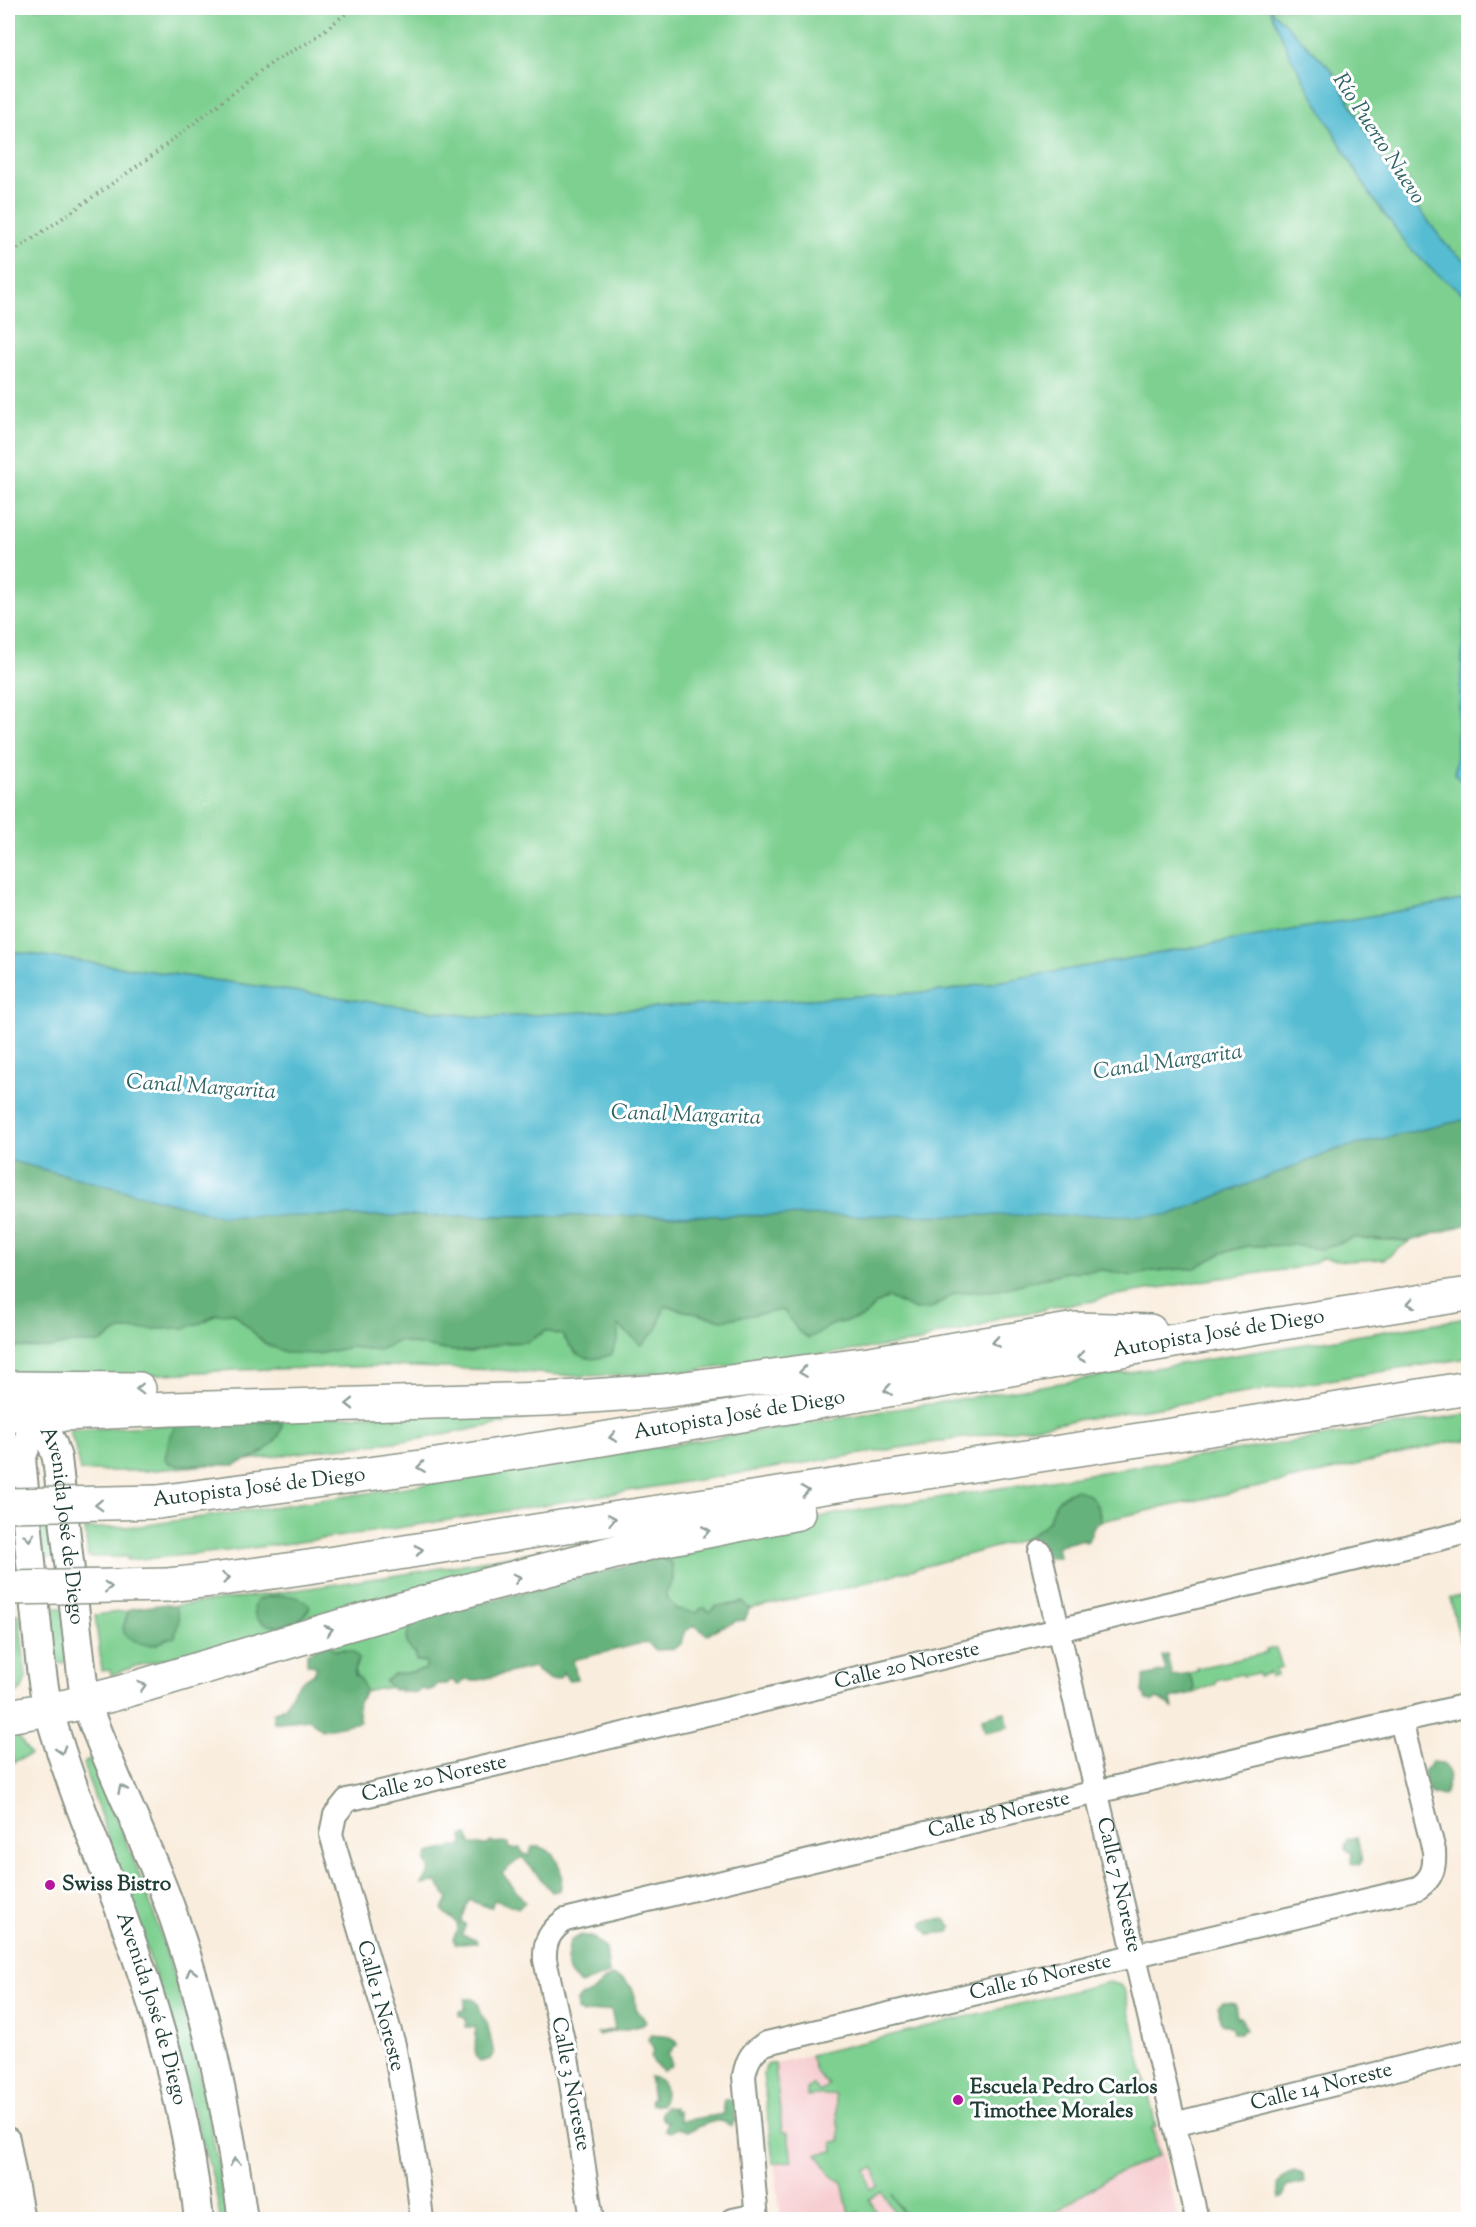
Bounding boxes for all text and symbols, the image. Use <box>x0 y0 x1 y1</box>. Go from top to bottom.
water label: Río Puerto Nuevo <box>1323 67 1433 211</box>
water label: Canal Margarita <box>1091 1037 1245 1089</box>
water label: Canal Margarita <box>125 1067 277 1109</box>
water label: Canal Margarita <box>610 1097 762 1135</box>
one-way arrow <box>1406 1296 1416 1309</box>
street label: Autopista José de Diego <box>1110 1302 1327 1366</box>
one-way arrow <box>991 1335 1001 1348</box>
one-way arrow <box>1076 1350 1086 1363</box>
one-way arrow <box>799 1365 808 1378</box>
one-way arrow <box>135 1383 144 1395</box>
street label: Autopista José de Diego <box>631 1383 848 1448</box>
one-way arrow <box>884 1383 894 1396</box>
one-way arrow <box>346 1398 355 1410</box>
street label: Avenida José de Diego <box>31 1421 91 1626</box>
one-way arrow <box>609 1430 619 1443</box>
street label: Autopista José de Diego <box>151 1460 367 1516</box>
one-way arrow <box>416 1461 425 1473</box>
one-way arrow <box>800 1485 809 1497</box>
one-way arrow <box>95 1498 104 1511</box>
one-way arrow <box>607 1514 616 1526</box>
one-way arrow <box>701 1525 711 1538</box>
one-way arrow <box>22 1533 35 1542</box>
one-way arrow <box>414 1544 424 1556</box>
one-way arrow <box>222 1572 231 1585</box>
one-way arrow <box>511 1572 521 1585</box>
one-way arrow <box>103 1580 112 1593</box>
one-way arrow <box>323 1625 334 1637</box>
street label: Calle 20 Noreste <box>831 1634 983 1698</box>
one-way arrow <box>136 1681 147 1693</box>
one-way arrow <box>54 1744 66 1755</box>
street label: Calle 20 Noreste <box>359 1747 510 1811</box>
street label: Calle 18 Noreste <box>925 1784 1073 1847</box>
one-way arrow <box>117 1785 129 1796</box>
street label: Calle 7 Noreste <box>1088 1814 1149 1956</box>
place label: Swiss Bistro <box>62 1870 172 1900</box>
marker: Swiss Bistro <box>43 1878 57 1892</box>
street label: Avenida José de Diego <box>107 1908 194 2108</box>
street label: Calle 1 Noreste <box>348 1937 412 2075</box>
street label: Calle 16 Noreste <box>967 1946 1115 2009</box>
one-way arrow <box>186 1967 198 1978</box>
street label: Calle 3 Noreste <box>542 2014 598 2154</box>
street label: Calle 14 Noreste <box>1247 2055 1396 2119</box>
place label: Escuela Pedro Carlos Timothee Morales <box>970 2073 1158 2127</box>
marker: Escuela Pedro Carlos Timothee Morales <box>951 2093 965 2107</box>
one-way arrow <box>229 2157 241 2166</box>

